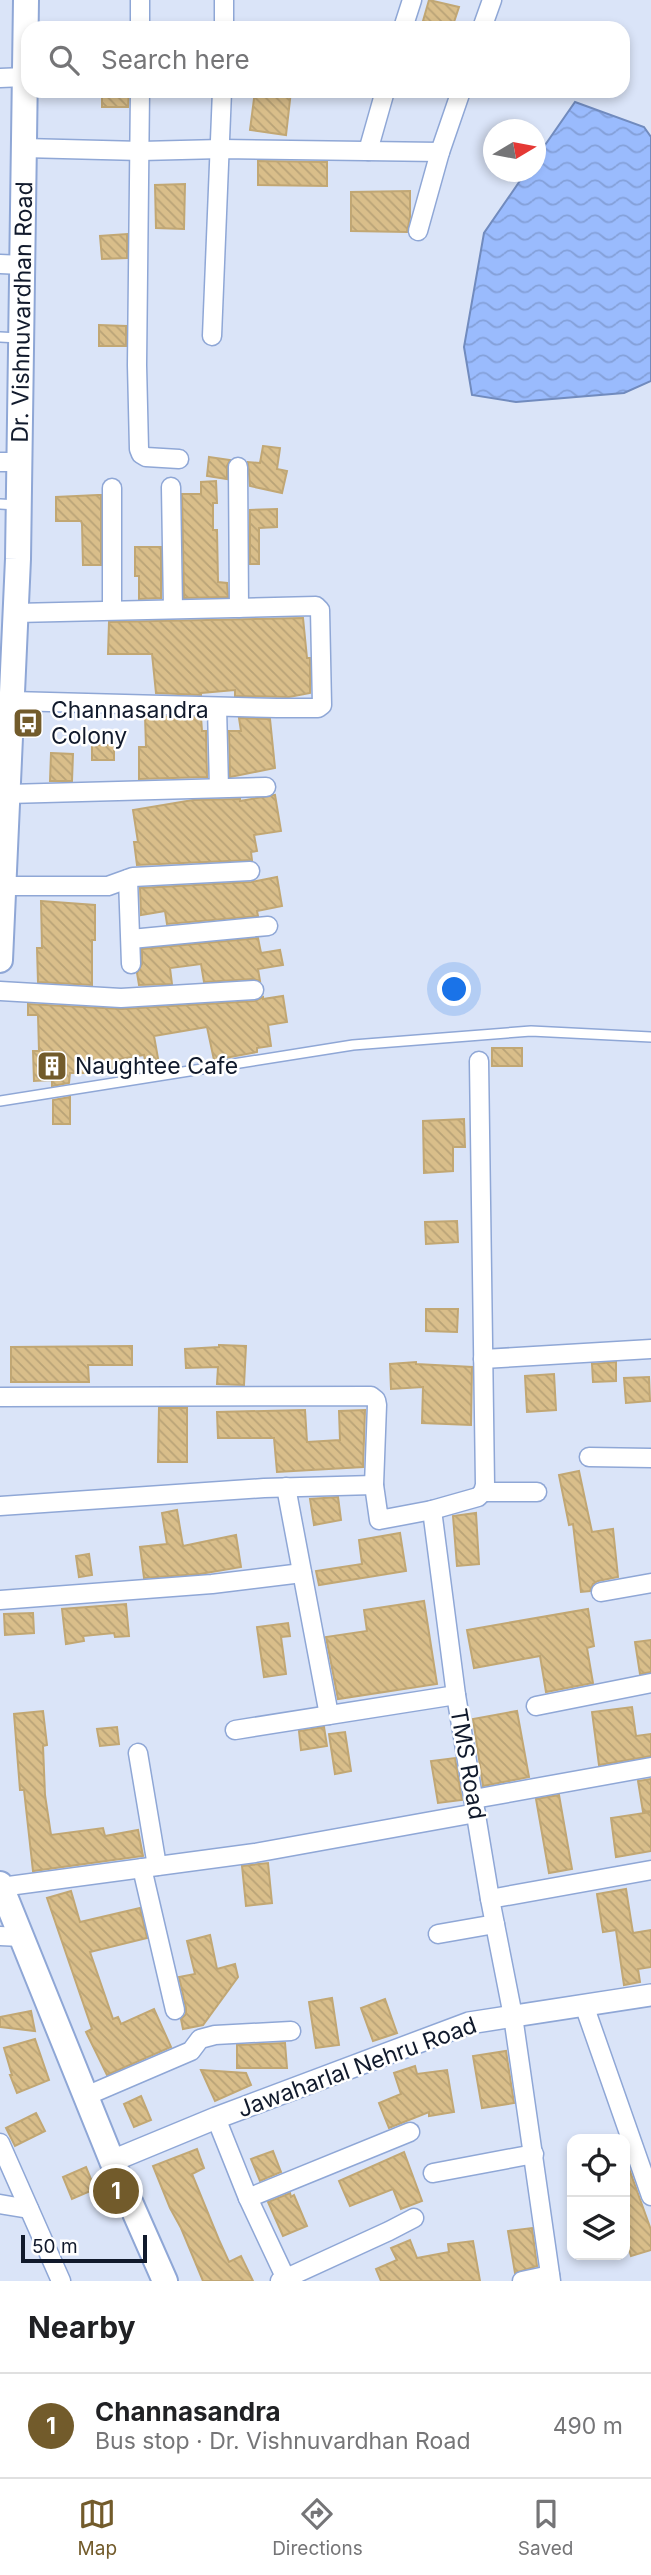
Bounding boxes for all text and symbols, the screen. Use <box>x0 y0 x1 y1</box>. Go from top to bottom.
search box <box>21 21 630 98</box>
icon: search <box>45 41 83 79</box>
text: Search here <box>101 44 250 75</box>
north arrow <box>483 119 546 182</box>
street label: Dr. Vishnuvardhan Road <box>6 181 38 443</box>
place label: Channasandra Colony <box>51 696 209 750</box>
bus stop icon: Channasandra Colony <box>11 706 45 740</box>
your location <box>437 972 471 1006</box>
building icon: Naughtee Cafe <box>35 1049 69 1083</box>
place label: Naughtee Cafe <box>75 1052 238 1080</box>
street label: TMS Road <box>444 1706 492 1822</box>
street label: Jawaharlal Nehru Road <box>234 2011 480 2123</box>
map controls <box>567 2134 630 2260</box>
button: locate <box>567 2134 630 2197</box>
pin: 1 <box>93 2165 139 2217</box>
button: layers <box>567 2197 630 2260</box>
scale bar <box>21 2232 147 2264</box>
text: 50 m <box>32 2235 78 2258</box>
text: Nearby <box>28 2309 136 2345</box>
text: Channasandra <box>95 2396 281 2427</box>
text: 1 <box>46 2412 56 2440</box>
text: 490 m <box>553 2412 623 2440</box>
text: Bus stop · Dr. Vishnuvardhan Road <box>95 2427 471 2455</box>
tab: Map <box>78 2495 117 2560</box>
tab: Directions <box>272 2495 363 2560</box>
tab: Saved <box>518 2495 573 2560</box>

